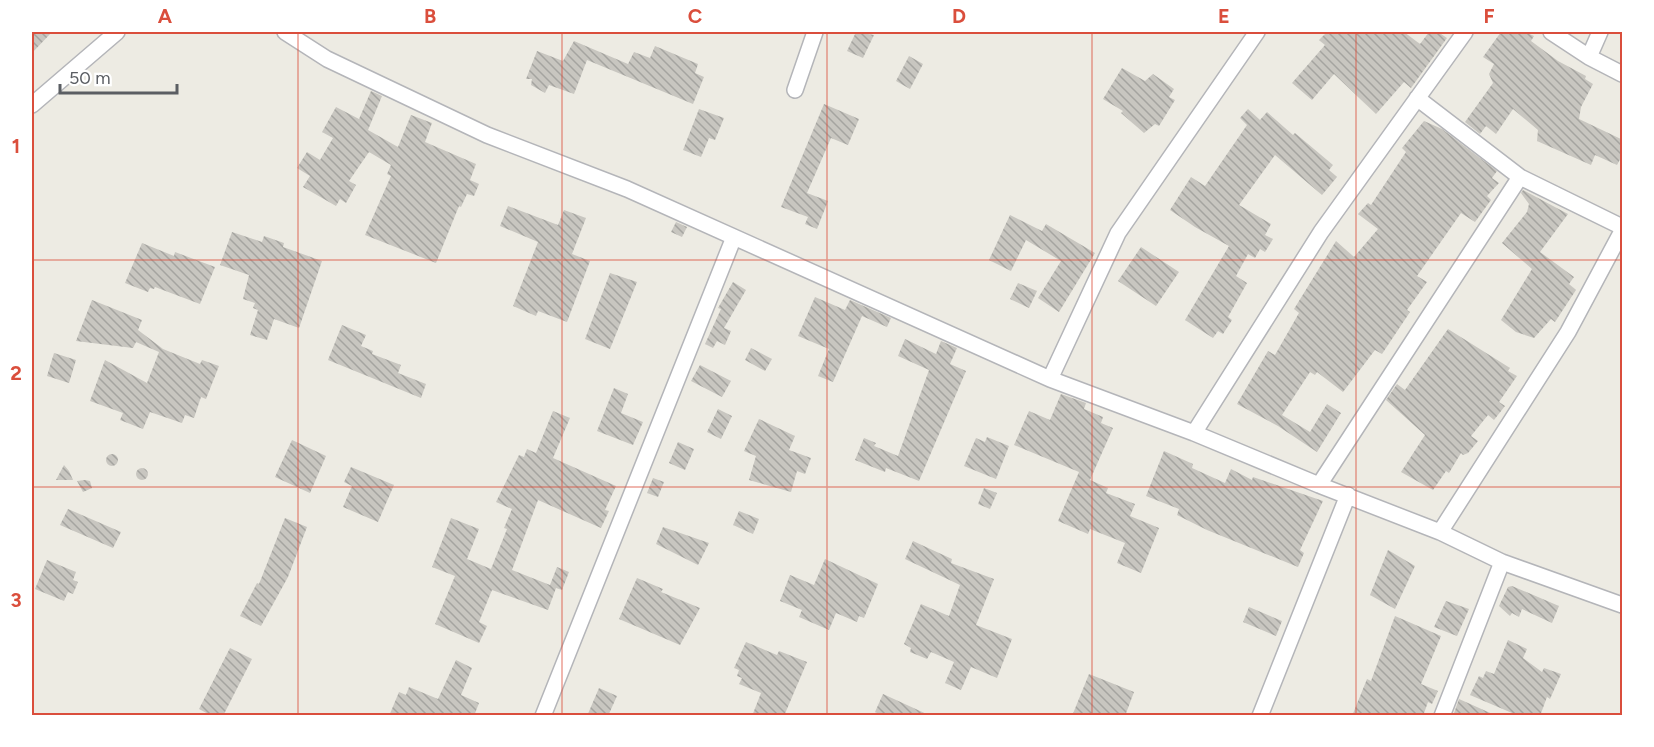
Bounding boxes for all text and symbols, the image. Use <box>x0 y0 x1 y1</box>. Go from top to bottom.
text: A <box>158 4 173 28</box>
text: B <box>424 4 436 28</box>
text: C <box>688 4 702 28</box>
text: D <box>952 4 966 28</box>
text: E <box>1218 4 1230 28</box>
text: F <box>1483 4 1495 28</box>
scale bar <box>60 57 177 95</box>
text: 50 m <box>69 67 111 89</box>
text: 1 <box>12 134 20 158</box>
text: 2 <box>10 361 22 385</box>
text: 3 <box>10 588 22 612</box>

